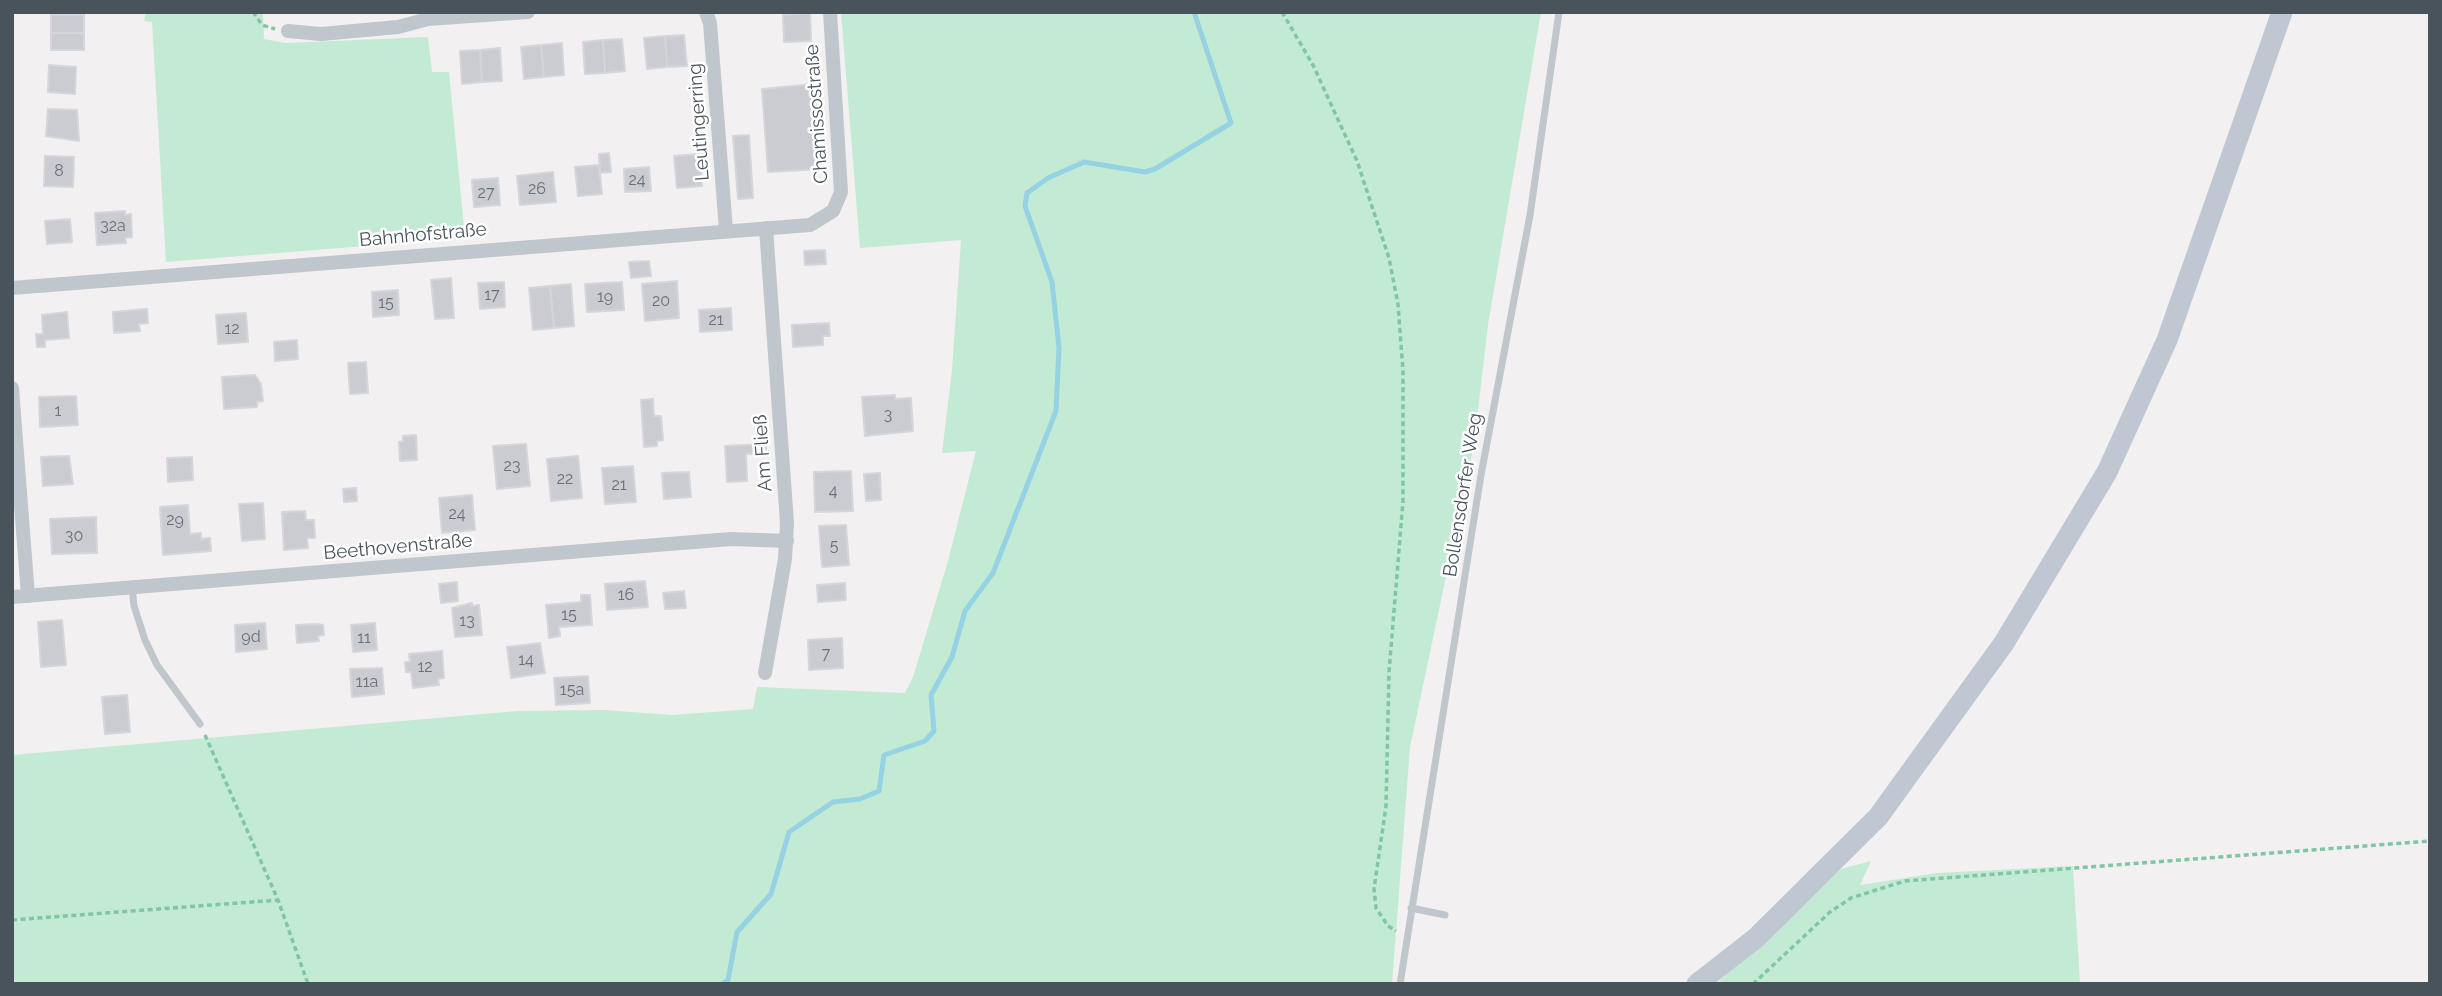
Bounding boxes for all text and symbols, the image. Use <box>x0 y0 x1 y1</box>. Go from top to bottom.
street label: Chamissostraße <box>801 43 833 185</box>
street label: Leutingerring <box>684 62 714 182</box>
house number: 8 <box>54 161 64 181</box>
house number: 24 <box>628 170 646 190</box>
house number: 26 <box>528 179 546 199</box>
house number: 27 <box>478 183 494 203</box>
house number: 32a <box>100 216 126 236</box>
street label: Bahnhofstraße <box>358 218 488 252</box>
house number: 17 <box>484 285 500 305</box>
house number: 19 <box>597 287 613 307</box>
house number: 20 <box>652 291 670 311</box>
house number: 15 <box>378 293 394 313</box>
house number: 21 <box>708 310 724 330</box>
house number: 12 <box>224 319 240 339</box>
house number: 1 <box>55 401 61 421</box>
house number: 3 <box>884 405 892 425</box>
street label: Bollensdorfer Weg <box>1439 411 1487 579</box>
street label: Am Fließ <box>749 414 777 492</box>
house number: 23 <box>504 456 520 476</box>
house number: 22 <box>557 469 573 489</box>
house number: 21 <box>611 475 627 495</box>
house number: 4 <box>829 481 837 501</box>
house number: 24 <box>448 504 466 524</box>
house number: 29 <box>166 510 184 530</box>
house number: 30 <box>65 526 83 546</box>
street label: Beethovenstraße <box>323 529 473 565</box>
house number: 5 <box>830 536 838 556</box>
house number: 16 <box>618 585 634 605</box>
house number: 15 <box>561 605 577 625</box>
house number: 13 <box>459 611 475 631</box>
house number: 9d <box>241 627 261 647</box>
house number: 11 <box>357 628 371 648</box>
house number: 7 <box>822 644 830 664</box>
house number: 14 <box>518 650 534 670</box>
house number: 12 <box>417 657 433 677</box>
house number: 11a <box>356 672 378 692</box>
house number: 15a <box>560 680 584 700</box>

